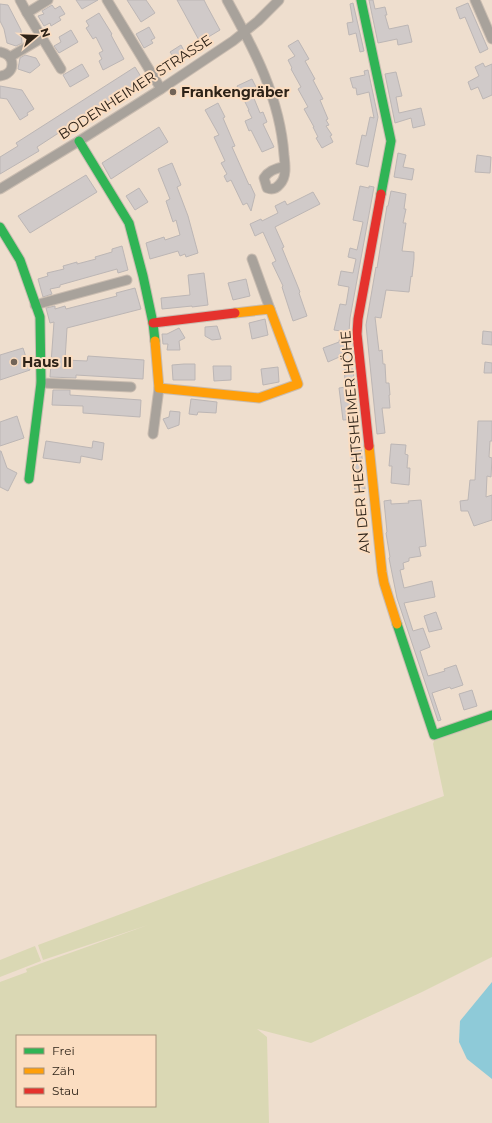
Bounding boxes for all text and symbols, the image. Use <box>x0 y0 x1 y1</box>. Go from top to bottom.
north arrow <box>16 16 56 56</box>
text: N <box>37 26 54 39</box>
street label: BODENHEIMER STRASSE <box>55 31 215 143</box>
place label: Frankengräber <box>181 83 289 101</box>
marker: Frankengräber <box>168 87 178 97</box>
street label: AN DER HECHTSHEIMER HÖHE <box>336 330 374 554</box>
place label: Haus II <box>22 353 72 371</box>
marker: Haus II <box>9 357 19 367</box>
legend <box>16 1035 156 1107</box>
text: Frei <box>52 1043 75 1058</box>
text: Zäh <box>52 1063 75 1078</box>
text: Stau <box>52 1083 79 1098</box>

